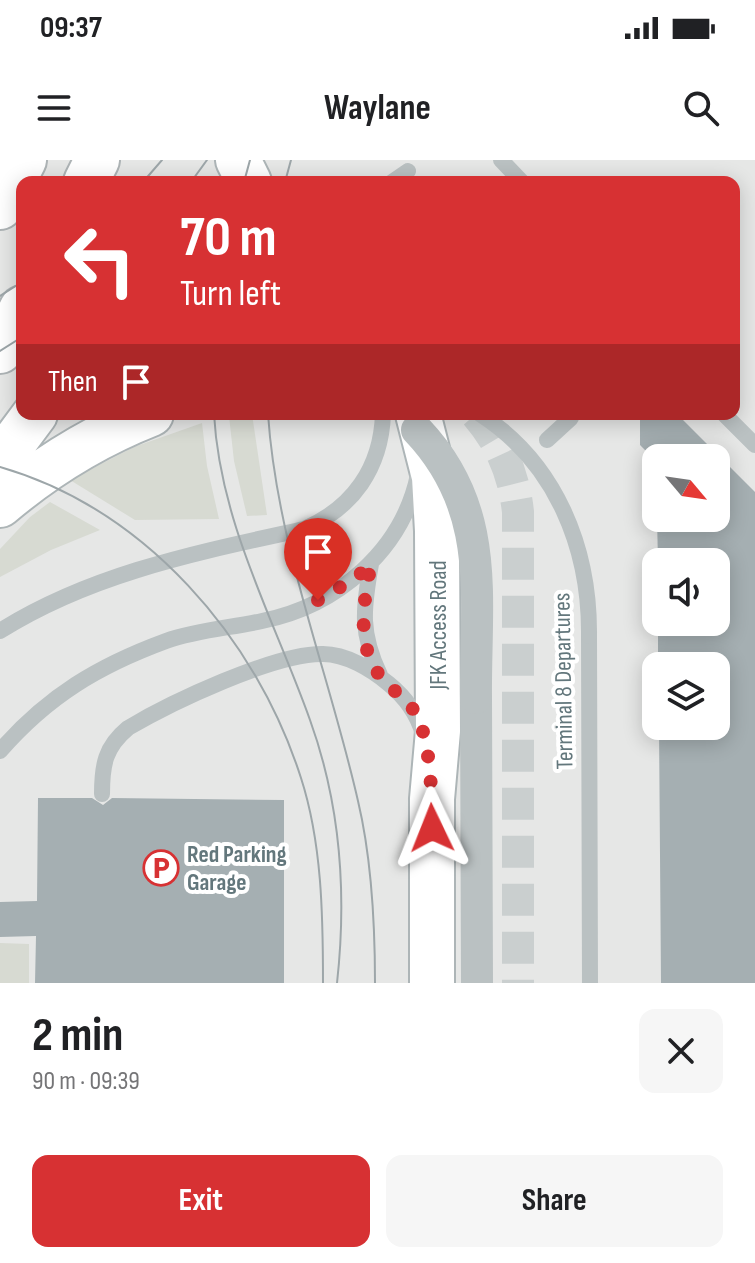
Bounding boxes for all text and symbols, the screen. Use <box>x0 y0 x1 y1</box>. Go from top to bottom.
text: 09:37 <box>40 10 102 46</box>
icon: menu <box>32 86 76 130</box>
icon: search <box>679 86 723 130</box>
text: Waylane <box>324 87 431 130</box>
text: 70 m <box>180 205 277 272</box>
icon: left <box>48 208 152 312</box>
text: Turn left <box>180 273 281 316</box>
icon: arrive <box>114 360 158 404</box>
text: Then <box>48 364 98 400</box>
north arrow <box>642 444 730 532</box>
map controls <box>642 444 730 740</box>
pin <box>284 518 352 600</box>
icon: arrive <box>296 530 340 574</box>
button: sound <box>642 548 730 636</box>
street label: JFK Access Road <box>424 560 453 691</box>
street label: Terminal 8 Departures <box>547 592 580 770</box>
button: layers <box>642 652 730 740</box>
position arrow <box>390 786 474 870</box>
place label: Red Parking Garage <box>187 840 287 897</box>
parking icon: Red Parking Garage <box>142 849 180 887</box>
text: 2 min <box>32 1007 123 1064</box>
button: close <box>639 1009 723 1093</box>
text: 90 m · 09:39 <box>32 1066 140 1097</box>
button: Exit <box>32 1155 370 1247</box>
button: Share <box>386 1155 723 1247</box>

